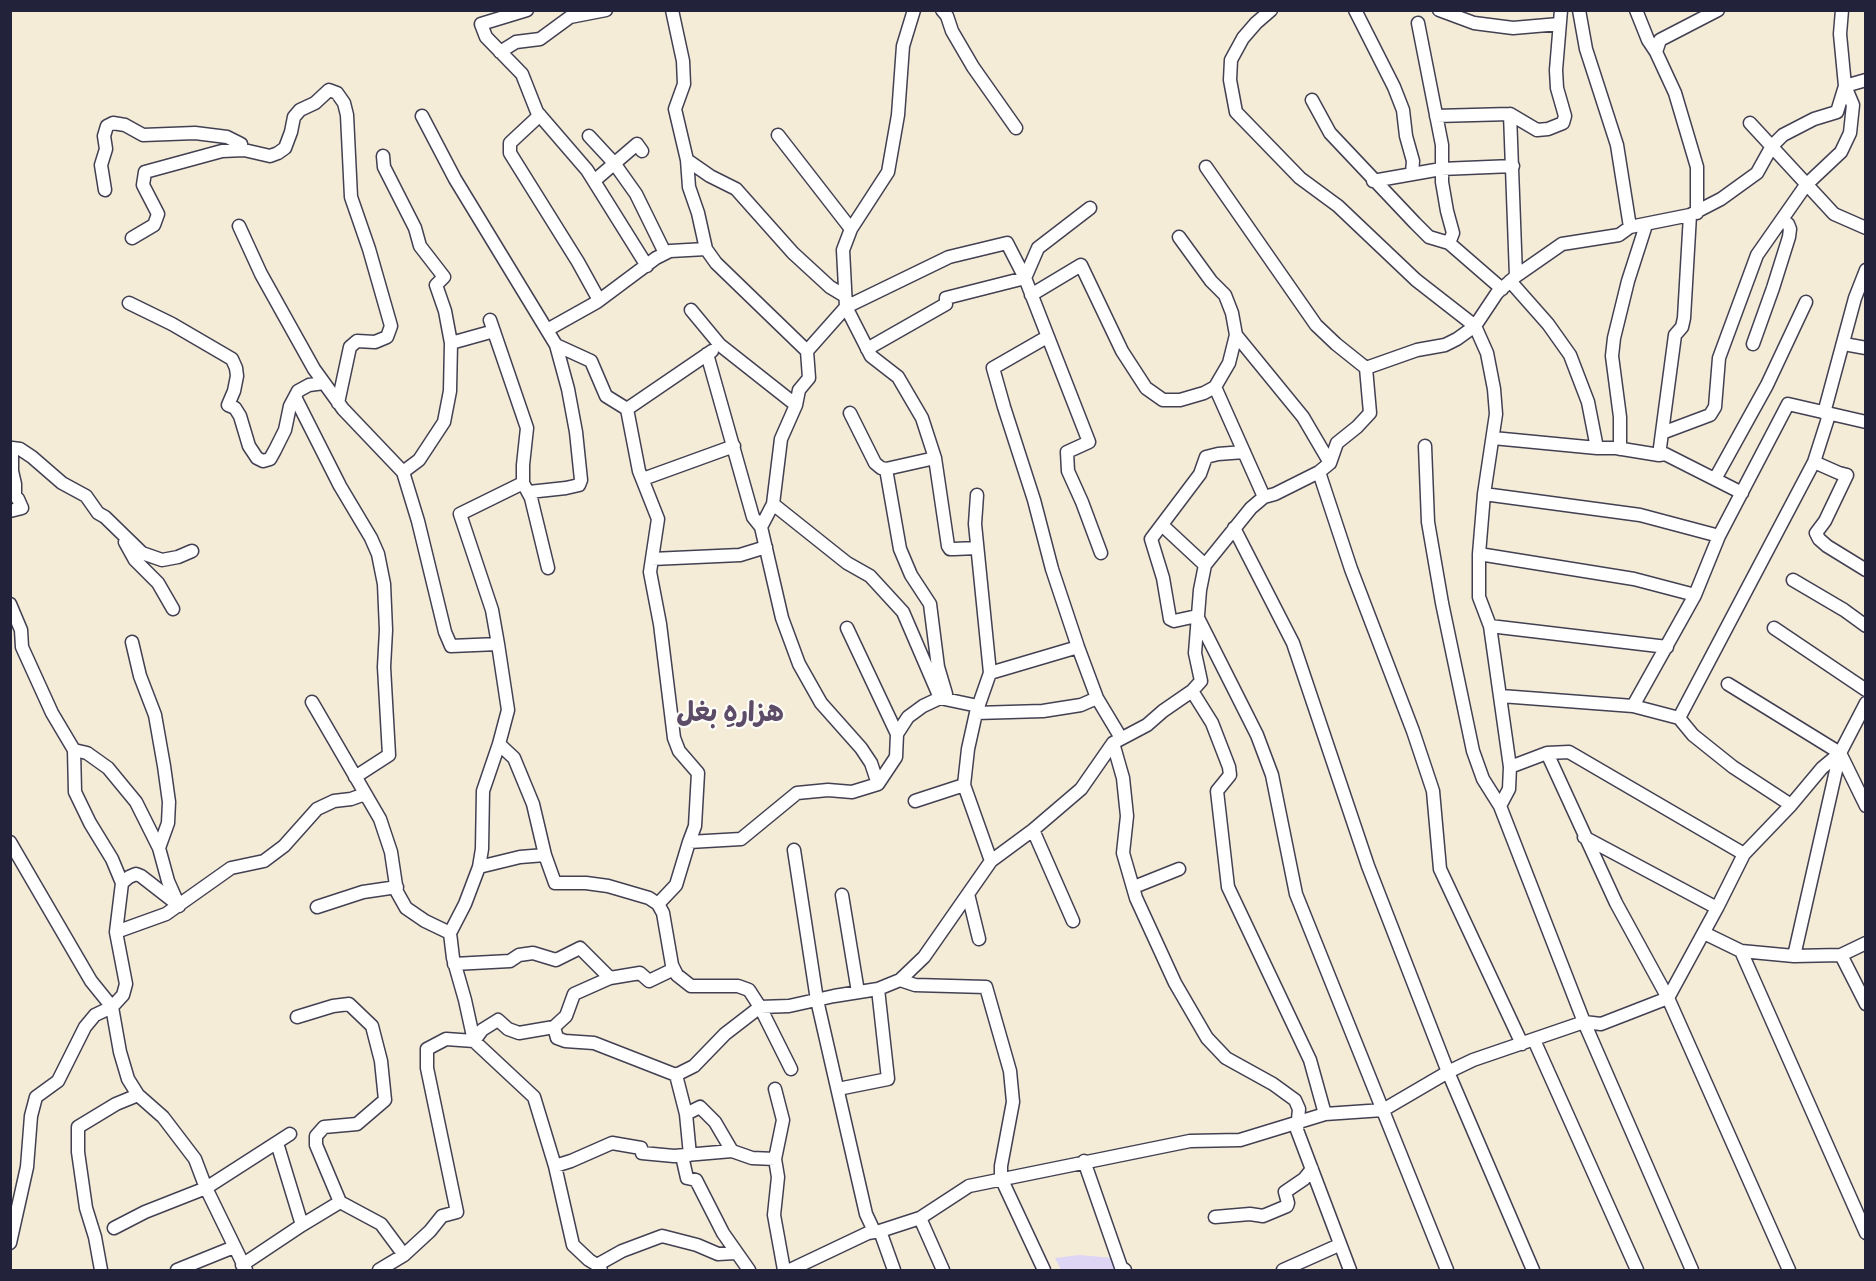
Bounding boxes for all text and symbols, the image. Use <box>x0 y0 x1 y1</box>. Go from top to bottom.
district label: هزارهِ بغل <box>676 698 784 730</box>

